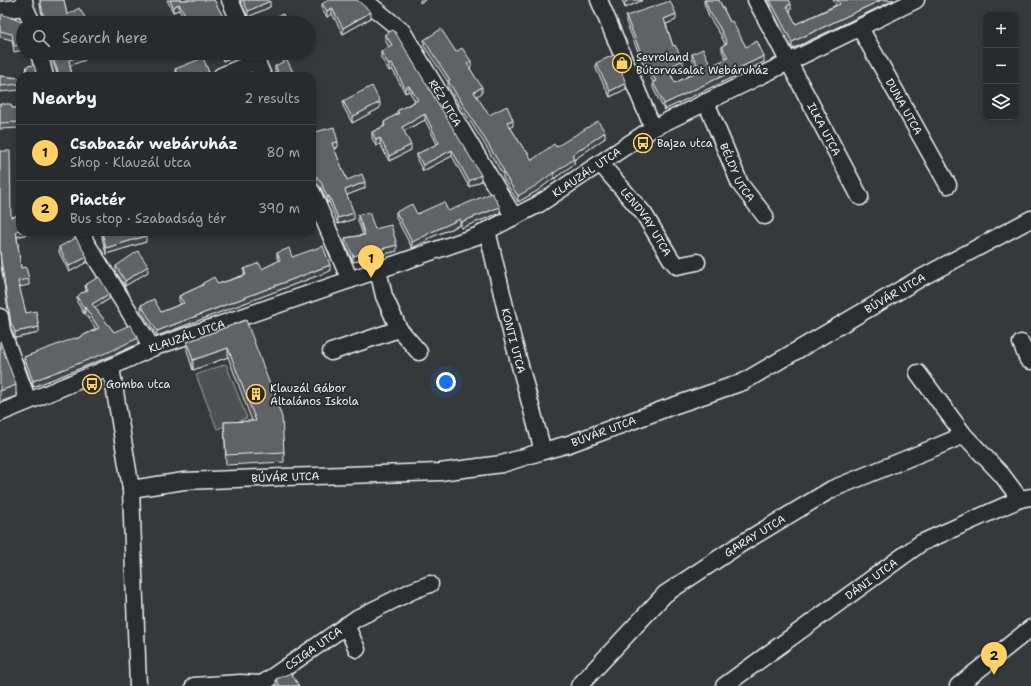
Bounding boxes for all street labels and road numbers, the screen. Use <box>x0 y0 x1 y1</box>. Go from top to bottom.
street label: DUNA UTCA <box>882 76 925 138</box>
street label: RÉZ UTCA <box>425 77 465 130</box>
street label: ILKA UTCA <box>804 100 844 159</box>
street label: BÉLDY UTCA <box>716 141 758 205</box>
street label: KLAUZÁL UTCA <box>549 144 624 201</box>
street label: LENDVAY UTCA <box>617 185 675 259</box>
street label: BÚVÁR UTCA <box>862 270 928 317</box>
street label: KONTI UTCA <box>498 307 529 375</box>
street label: KLAUZÁL UTCA <box>147 316 227 357</box>
street label: BÚVÁR UTCA <box>569 413 638 451</box>
street label: BÚVÁR UTCA <box>251 469 320 486</box>
street label: GARAY UTCA <box>721 512 789 561</box>
street label: DÁNI UTCA <box>842 555 901 604</box>
street label: CSIGA UTCA <box>282 624 345 674</box>

